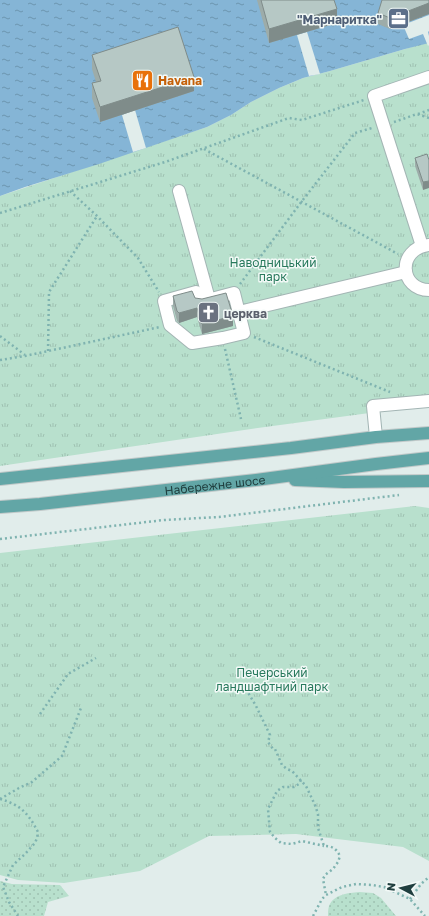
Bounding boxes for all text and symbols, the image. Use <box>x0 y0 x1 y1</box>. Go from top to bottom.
office icon: "Марнаритка" <box>385 6 411 32</box>
place label: "Марнаритка" <box>297 12 382 27</box>
restaurant icon: Havana <box>130 67 156 93</box>
place label: Havana <box>158 73 202 88</box>
park label: Наводницький парк <box>230 255 316 284</box>
church icon: церква <box>196 300 222 326</box>
place label: церква <box>224 306 267 321</box>
street label: Набережне шосе <box>164 471 266 498</box>
park label: Печерський ландшафтний парк <box>216 665 328 694</box>
north arrow <box>381 868 421 908</box>
text: N <box>384 882 398 892</box>

